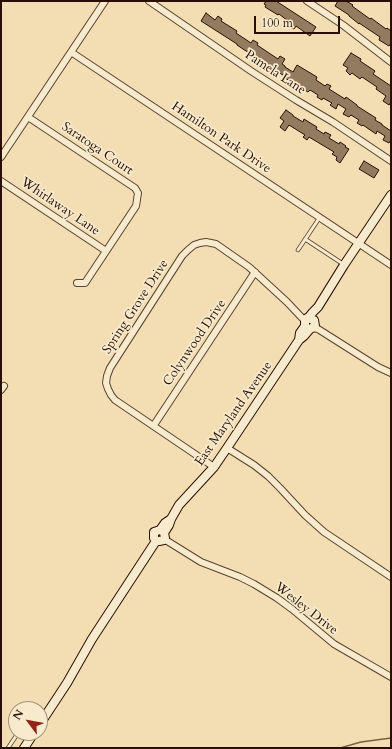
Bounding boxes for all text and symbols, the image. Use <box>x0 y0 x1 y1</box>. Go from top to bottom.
scale bar <box>256 8 342 34</box>
text: 100 m <box>261 15 293 31</box>
street label: Pamela Lane <box>242 48 308 98</box>
street label: Hamilton Park Drive <box>168 99 274 177</box>
street label: Saratoga Court <box>58 119 136 179</box>
street label: Whirlaway Lane <box>18 175 102 239</box>
street label: Spring Grove Drive <box>100 257 172 357</box>
street label: Colynwood Drive <box>160 297 230 389</box>
street label: East Maryland Avenue <box>192 359 276 469</box>
street label: Wesley Drive <box>271 580 341 638</box>
north arrow <box>8 701 48 741</box>
text: N <box>9 707 27 723</box>

